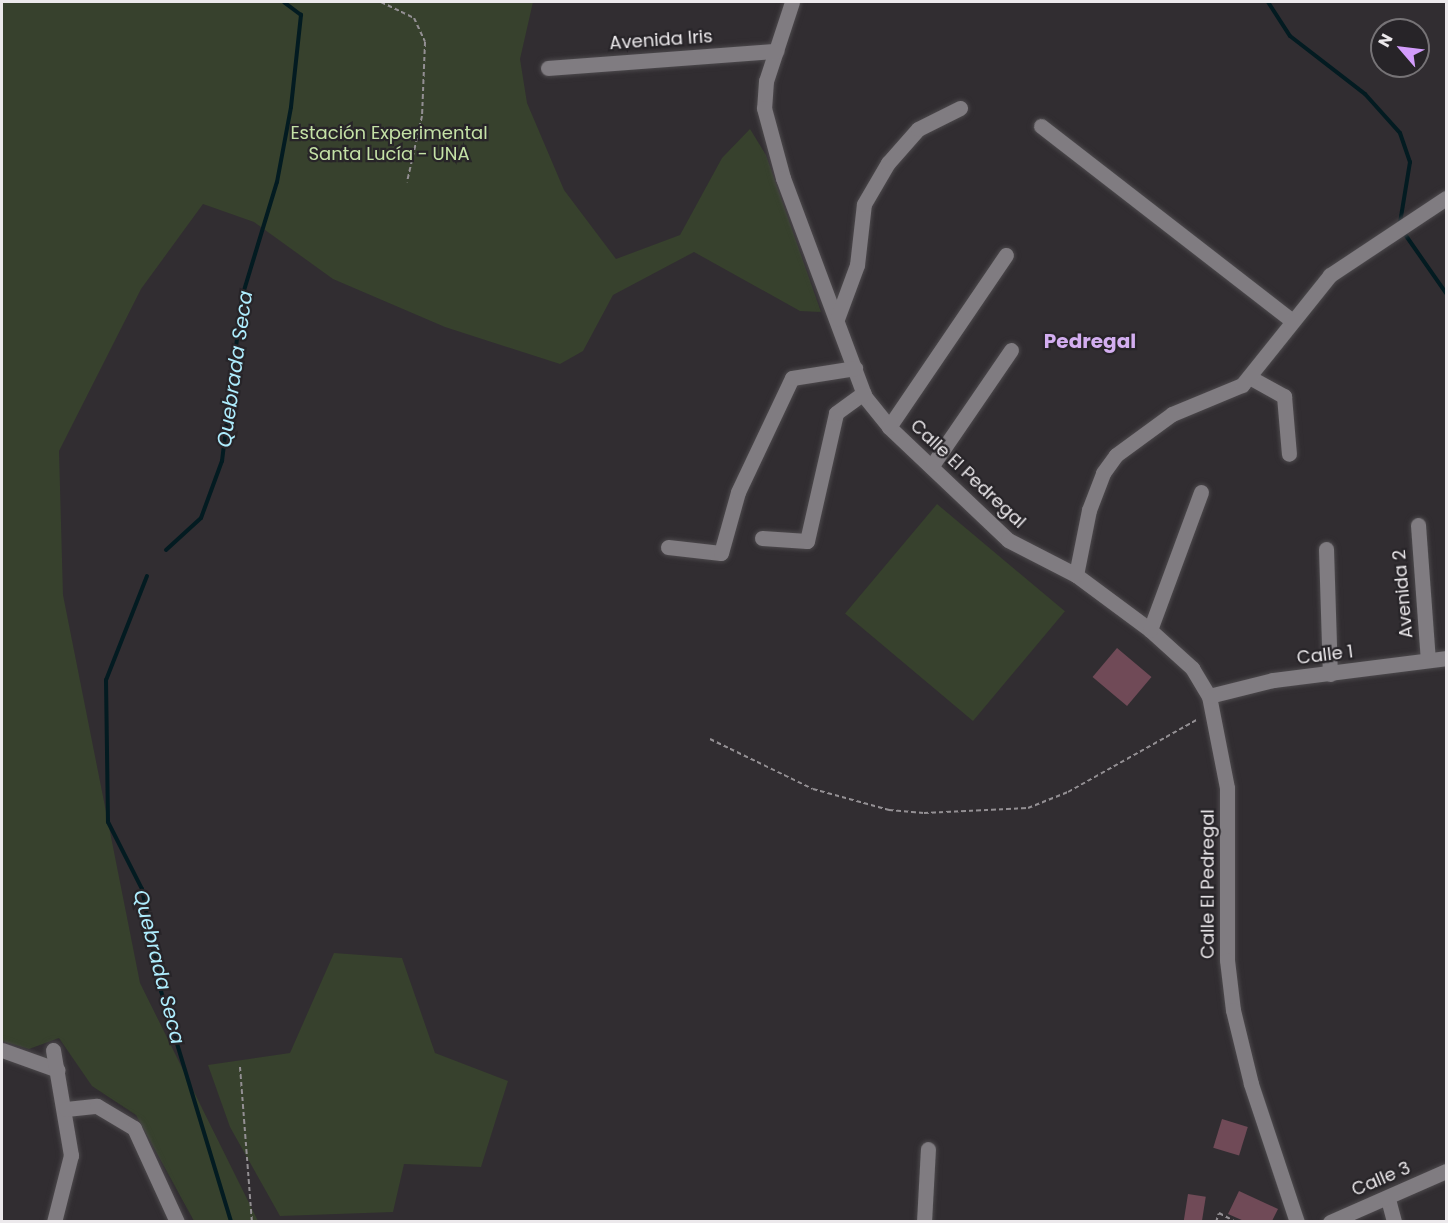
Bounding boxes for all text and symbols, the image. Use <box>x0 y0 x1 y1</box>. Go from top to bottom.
north arrow <box>1370 18 1430 78</box>
street label: Avenida Iris <box>609 26 713 54</box>
text: N <box>1372 30 1398 51</box>
park label: Estación Experimental Santa Lucía - UNA <box>290 123 488 166</box>
water label: Quebrada Seca <box>212 289 258 449</box>
district label: Pedregal <box>1044 329 1136 353</box>
street label: Calle El Pedregal <box>906 415 1030 533</box>
street label: Avenida 2 <box>1388 549 1418 639</box>
street label: Calle 1 <box>1296 641 1354 669</box>
street label: Calle El Pedregal <box>1197 809 1219 959</box>
water label: Quebrada Seca <box>128 887 190 1047</box>
street label: Calle 3 <box>1348 1157 1414 1201</box>

